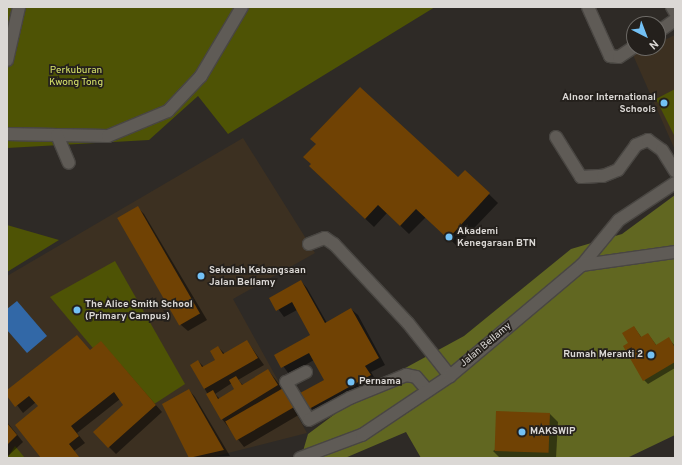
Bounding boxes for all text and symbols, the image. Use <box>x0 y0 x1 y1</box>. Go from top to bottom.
north arrow <box>626 16 666 56</box>
text: N <box>646 36 661 52</box>
park label: Perkuburan Kwong Tong <box>49 64 103 88</box>
place label: Alnoor International Schools <box>562 91 656 114</box>
marker: Alnoor International Schools <box>659 98 669 108</box>
place label: Akademi Kenegaraan BTN <box>457 225 536 248</box>
marker: Akademi Kenegaraan BTN <box>444 232 454 242</box>
place label: Sekolah Kebangsaan Jalan Bellamy <box>209 264 306 288</box>
marker: Sekolah Kebangsaan Jalan Bellamy <box>196 271 206 281</box>
place label: The Alice Smith School (Primary Campus) <box>85 298 193 322</box>
marker: The Alice Smith School (Primary Campus) <box>72 305 82 315</box>
street label: Jalan Bellamy <box>458 320 514 370</box>
place label: Rumah Meranti 2 <box>563 349 643 361</box>
marker: Rumah Meranti 2 <box>646 350 656 360</box>
place label: Pernama <box>359 376 401 388</box>
marker: Pernama <box>346 377 356 387</box>
place label: MAKSWIP <box>530 426 575 438</box>
marker: MAKSWIP <box>517 427 527 437</box>

